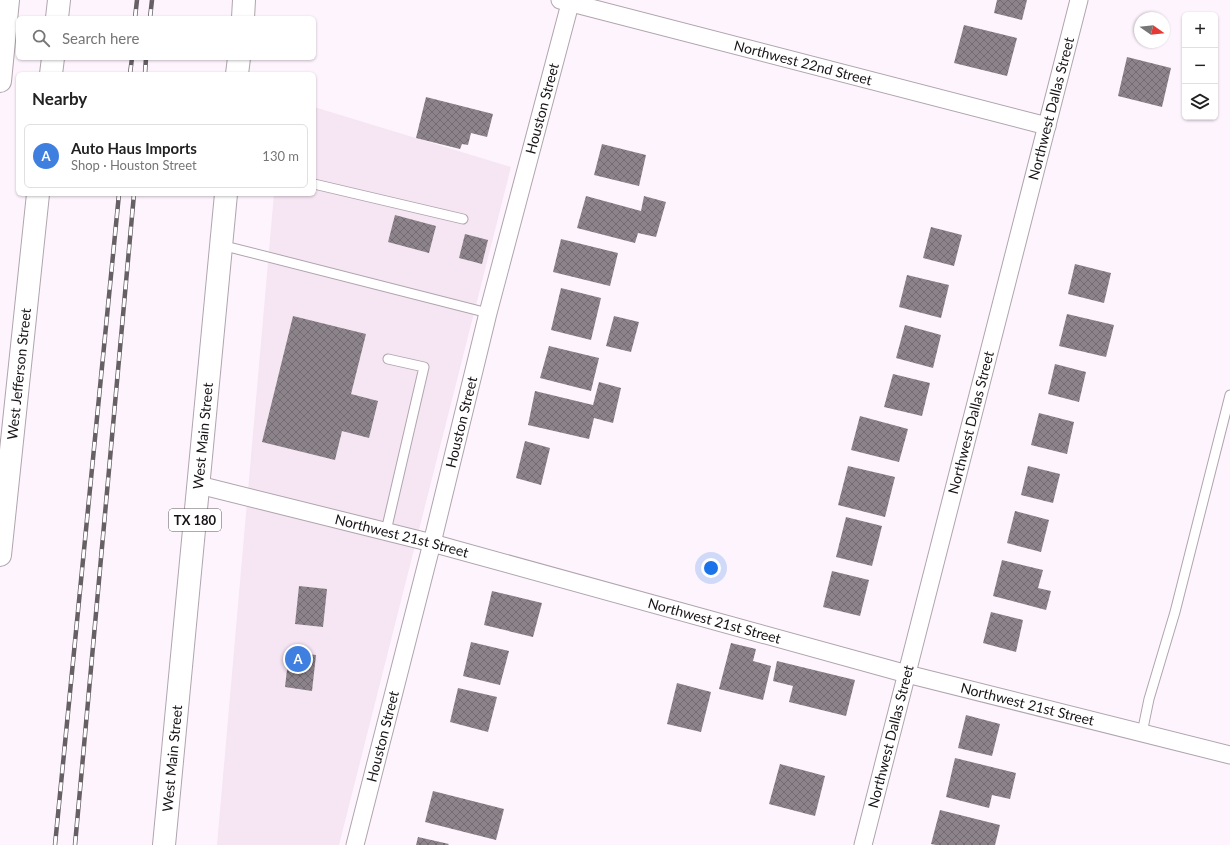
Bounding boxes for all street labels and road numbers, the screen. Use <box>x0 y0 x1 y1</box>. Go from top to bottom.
street label: Northwest Dallas Street <box>1024 35 1077 182</box>
street label: Northwest 22nd Street <box>732 36 874 88</box>
street label: Houston Street <box>522 61 562 156</box>
street label: West Jefferson Street <box>3 307 34 441</box>
street label: Northwest Dallas Street <box>944 349 997 496</box>
street label: Houston Street <box>442 375 480 470</box>
street label: West Main Street <box>189 382 216 490</box>
road number: TX 180 <box>169 509 221 531</box>
street label: Northwest 21st Street <box>333 510 471 561</box>
street label: Northwest 21st Street <box>646 594 783 647</box>
street label: Northwest Dallas Street <box>864 663 917 810</box>
street label: Northwest 21st Street <box>959 679 1096 729</box>
street label: Houston Street <box>362 689 402 784</box>
street label: West Main Street <box>158 704 185 813</box>

